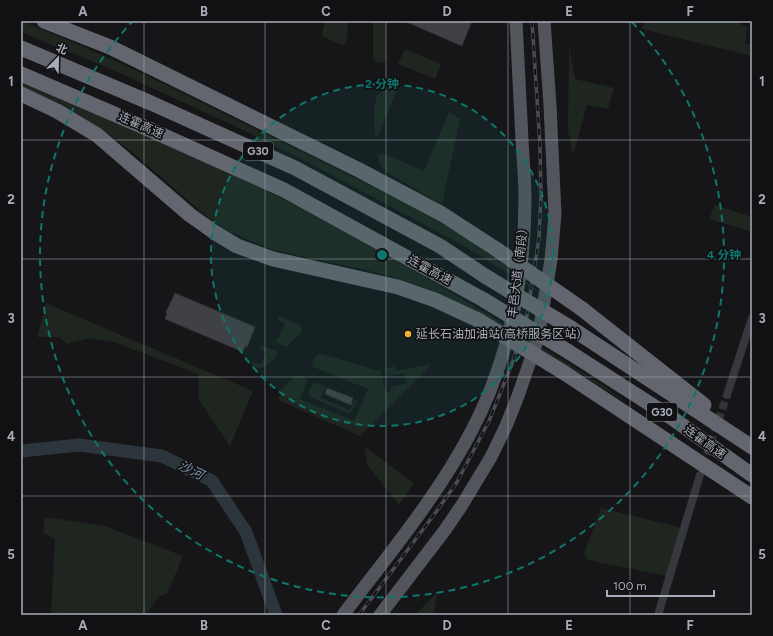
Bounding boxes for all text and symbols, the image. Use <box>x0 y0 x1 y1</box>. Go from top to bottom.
text: A <box>78 4 88 19</box>
text: B <box>200 4 208 19</box>
text: C <box>321 4 331 19</box>
text: D <box>442 4 452 19</box>
text: E <box>565 4 573 19</box>
text: F <box>686 4 694 19</box>
north arrow <box>38 38 78 78</box>
text: 北 <box>54 41 69 57</box>
text: 1 <box>8 74 14 89</box>
text: 1 <box>759 74 765 89</box>
text: 2 分钟 <box>365 77 399 91</box>
street label: 连霍高速 <box>116 109 166 141</box>
road number: G30 <box>243 142 273 160</box>
text: 2 <box>7 192 15 207</box>
text: 2 <box>758 192 766 207</box>
street label: 丰邑大道（南段） <box>505 221 531 319</box>
centre of rings <box>375 248 389 262</box>
text: 4 分钟 <box>707 248 741 262</box>
street label: 连霍高速 <box>406 252 454 288</box>
text: 3 <box>7 311 15 326</box>
text: 3 <box>758 311 766 326</box>
place label: 延长石油加油站(高桥服务区站) <box>416 327 580 341</box>
marker: 延长石油加油站(高桥服务区站) <box>403 329 413 339</box>
road number: G30 <box>647 403 677 421</box>
street label: 连霍高速 <box>681 422 729 462</box>
text: 4 <box>7 429 15 444</box>
text: 4 <box>758 429 766 444</box>
water label: 沙河 <box>176 458 209 484</box>
text: 5 <box>7 547 15 562</box>
text: 5 <box>758 547 766 562</box>
scale bar <box>607 572 714 598</box>
text: 100 m <box>613 579 647 593</box>
text: A <box>78 618 88 633</box>
text: B <box>200 618 208 633</box>
text: C <box>321 618 331 633</box>
text: D <box>442 618 452 633</box>
text: E <box>565 618 573 633</box>
text: F <box>686 618 694 633</box>

